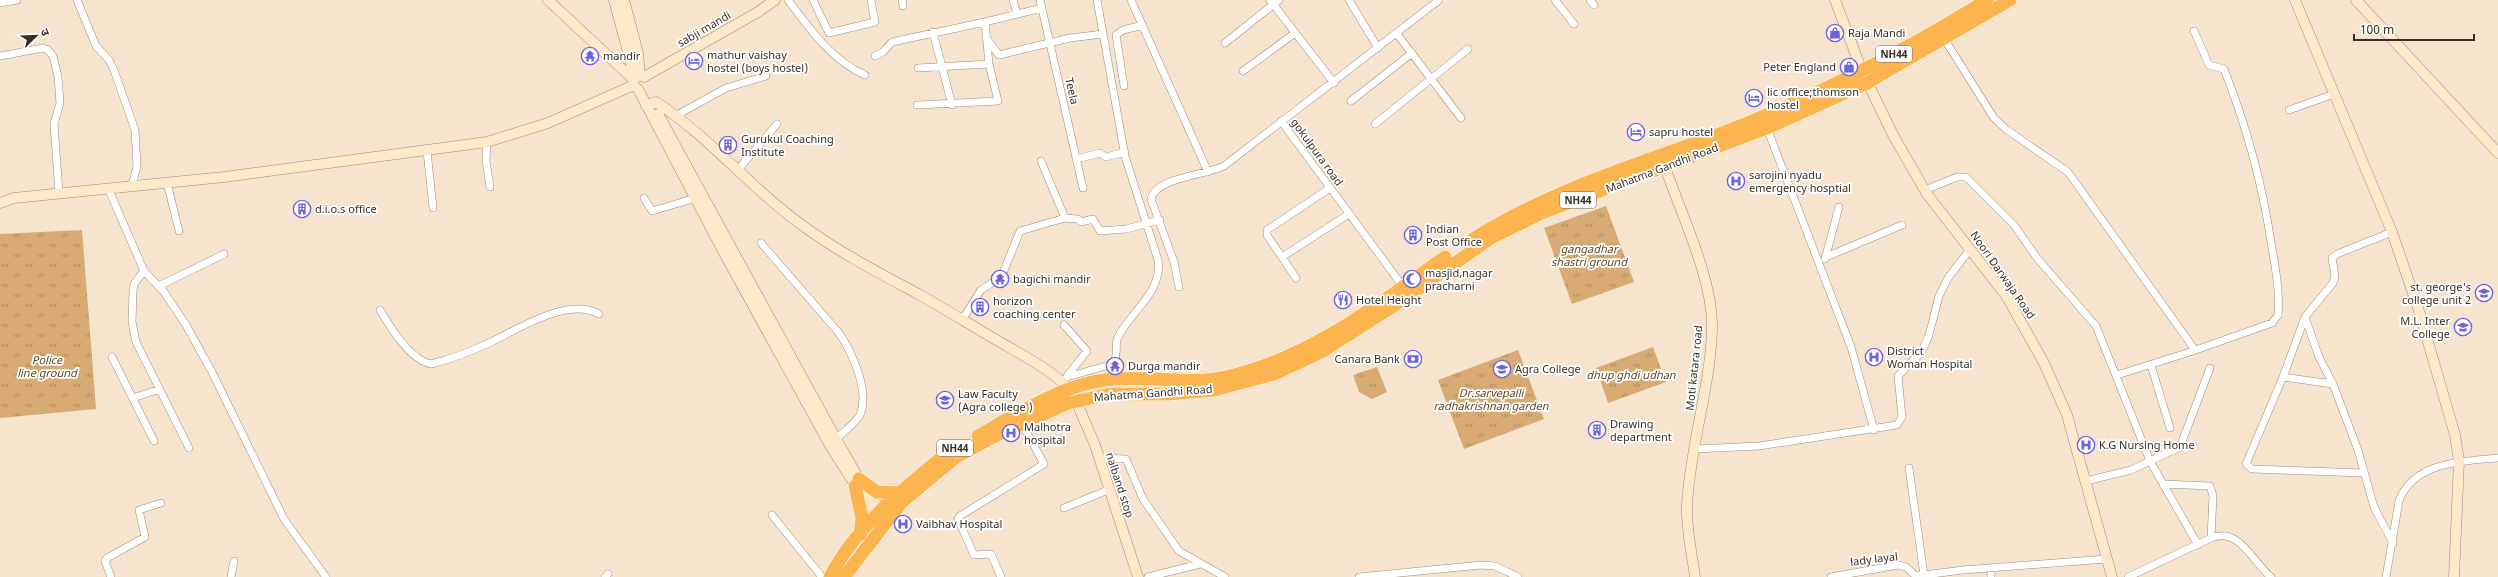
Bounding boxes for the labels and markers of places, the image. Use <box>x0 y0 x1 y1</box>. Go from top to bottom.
shop icon: Raja Mandi <box>1825 23 1845 43</box>
place label: Raja Mandi <box>1848 27 1905 41</box>
temple icon: mandir <box>580 46 600 66</box>
place label: mathur vaishay hostel (boys hostel) <box>707 49 808 76</box>
place label: mandir <box>603 50 641 64</box>
hotel icon: mathur vaishay hostel (boys hostel) <box>684 51 704 71</box>
shop icon: Peter England <box>1839 57 1859 77</box>
place label: Peter England <box>1763 61 1836 75</box>
place label: lic office;thomson hostel <box>1767 86 1859 113</box>
hotel icon: lic office;thomson hostel <box>1744 88 1764 108</box>
hotel icon: sapru hostel <box>1626 122 1646 142</box>
place label: sapru hostel <box>1649 126 1713 140</box>
place label: Gurukul Coaching Institute <box>741 133 834 160</box>
building icon: Gurukul Coaching Institute <box>718 135 738 155</box>
place label: sarojini nyadu emergency hosptial <box>1749 169 1851 196</box>
hospital icon: sarojini nyadu emergency hosptial <box>1726 171 1746 191</box>
building icon: d.i.o.s office <box>292 199 312 219</box>
place label: d.i.o.s office <box>315 203 377 217</box>
place label: Indian Post Office <box>1426 223 1482 250</box>
building icon: Indian Post Office <box>1403 225 1423 245</box>
place label: masjid,nagar pracharni <box>1425 267 1493 294</box>
temple icon: bagichi mandir <box>990 269 1010 289</box>
mosque icon: masjid,nagar pracharni <box>1402 269 1422 289</box>
place label: bagichi mandir <box>1013 273 1091 287</box>
place label: st. george's college unit 2 <box>2402 281 2471 308</box>
school or university icon: st. george's college unit 2 <box>2474 283 2494 303</box>
restaurant icon: Hotel Height <box>1333 290 1353 310</box>
place label: Hotel Height <box>1356 294 1421 308</box>
place label: horizon coaching center <box>993 295 1076 322</box>
building icon: horizon coaching center <box>970 297 990 317</box>
place label: M.L. Inter College <box>2400 315 2450 342</box>
school or university icon: M.L. Inter College <box>2453 317 2473 337</box>
place label: District Woman Hospital <box>1887 345 1972 372</box>
hospital icon: District Woman Hospital <box>1864 347 1884 367</box>
bank icon: Canara Bank <box>1403 349 1423 369</box>
place label: Canara Bank <box>1335 353 1400 367</box>
temple icon: Durga mandir <box>1105 356 1125 376</box>
school or university icon: Agra College <box>1492 359 1512 379</box>
place label: Durga mandir <box>1128 360 1201 374</box>
place label: Agra College <box>1515 363 1581 377</box>
place label: Law Faculty (Agra college ) <box>958 388 1033 415</box>
school or university icon: Law Faculty (Agra college ) <box>935 390 955 410</box>
place label: Drawing department <box>1610 418 1672 445</box>
building icon: Drawing department <box>1587 420 1607 440</box>
place label: Malhotra hospital <box>1024 421 1071 448</box>
hospital icon: Malhotra hospital <box>1001 423 1021 443</box>
hospital icon: K.G Nursing Home <box>2076 435 2096 455</box>
place label: K.G Nursing Home <box>2099 439 2195 453</box>
hospital icon: Vaibhav Hospital <box>893 514 913 534</box>
place label: Vaibhav Hospital <box>916 518 1002 532</box>

